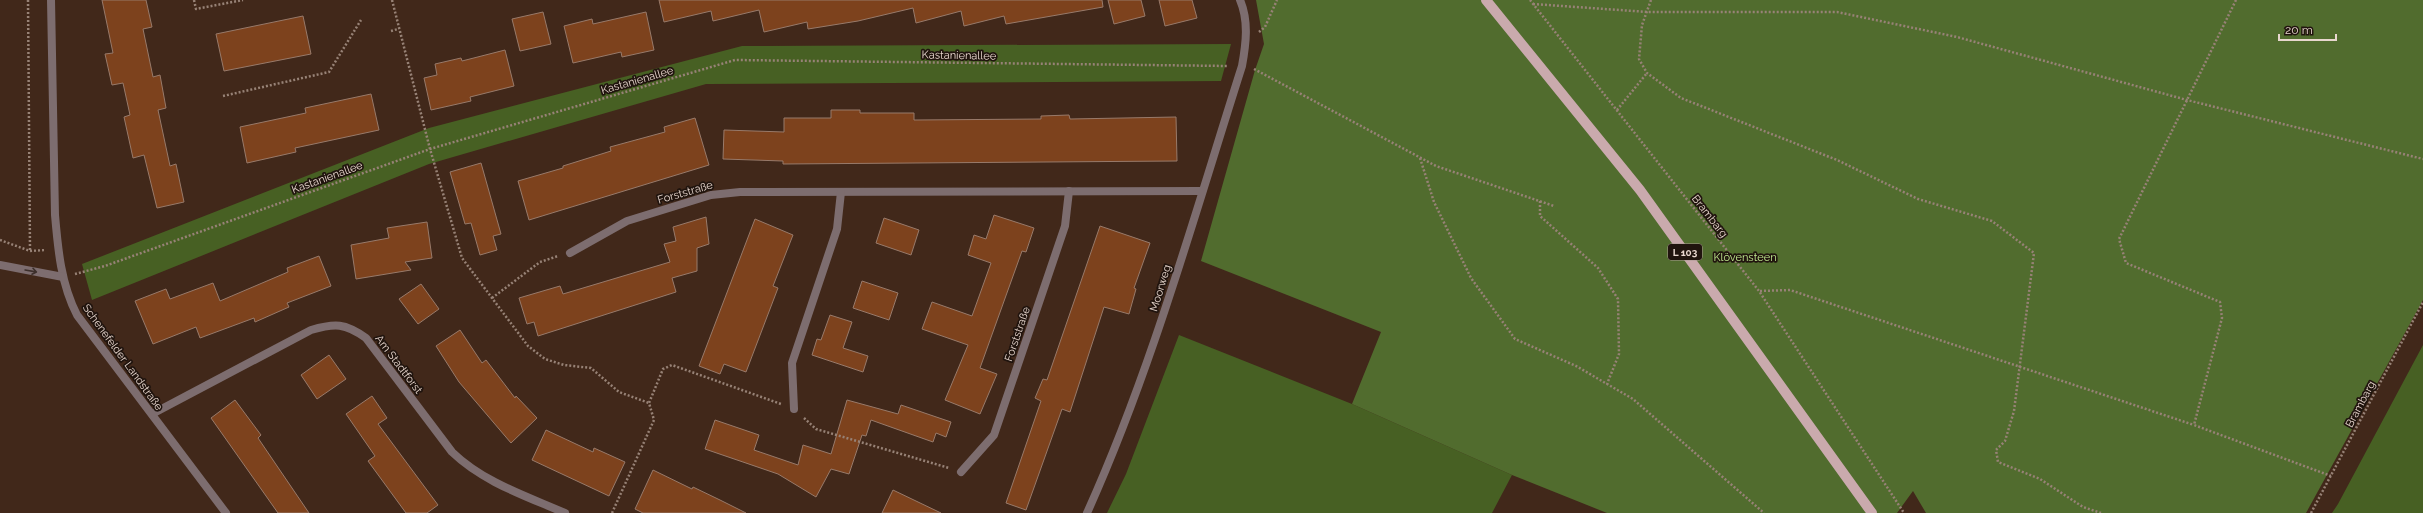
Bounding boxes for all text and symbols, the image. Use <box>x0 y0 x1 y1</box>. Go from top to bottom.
scale bar <box>2279 16 2336 42</box>
text: 20 m <box>2285 23 2313 37</box>
street label: Kastanienallee <box>922 48 997 63</box>
street label: Kastanienallee <box>599 64 675 97</box>
street label: Kastanienallee <box>290 158 365 196</box>
street label: Forststraße <box>656 178 715 207</box>
street label: Brambarg <box>1689 192 1730 240</box>
road number: L 103 <box>1668 244 1702 260</box>
park label: Klövensteen <box>1713 251 1777 264</box>
street label: Moorweg <box>1147 263 1174 313</box>
one-way arrow <box>25 268 38 276</box>
street label: Schenefelder Landstraße <box>80 302 166 413</box>
street label: Forststraße <box>1002 305 1033 363</box>
street label: Am Stadtforst <box>372 332 425 396</box>
street label: Brambarg <box>2343 379 2378 430</box>

